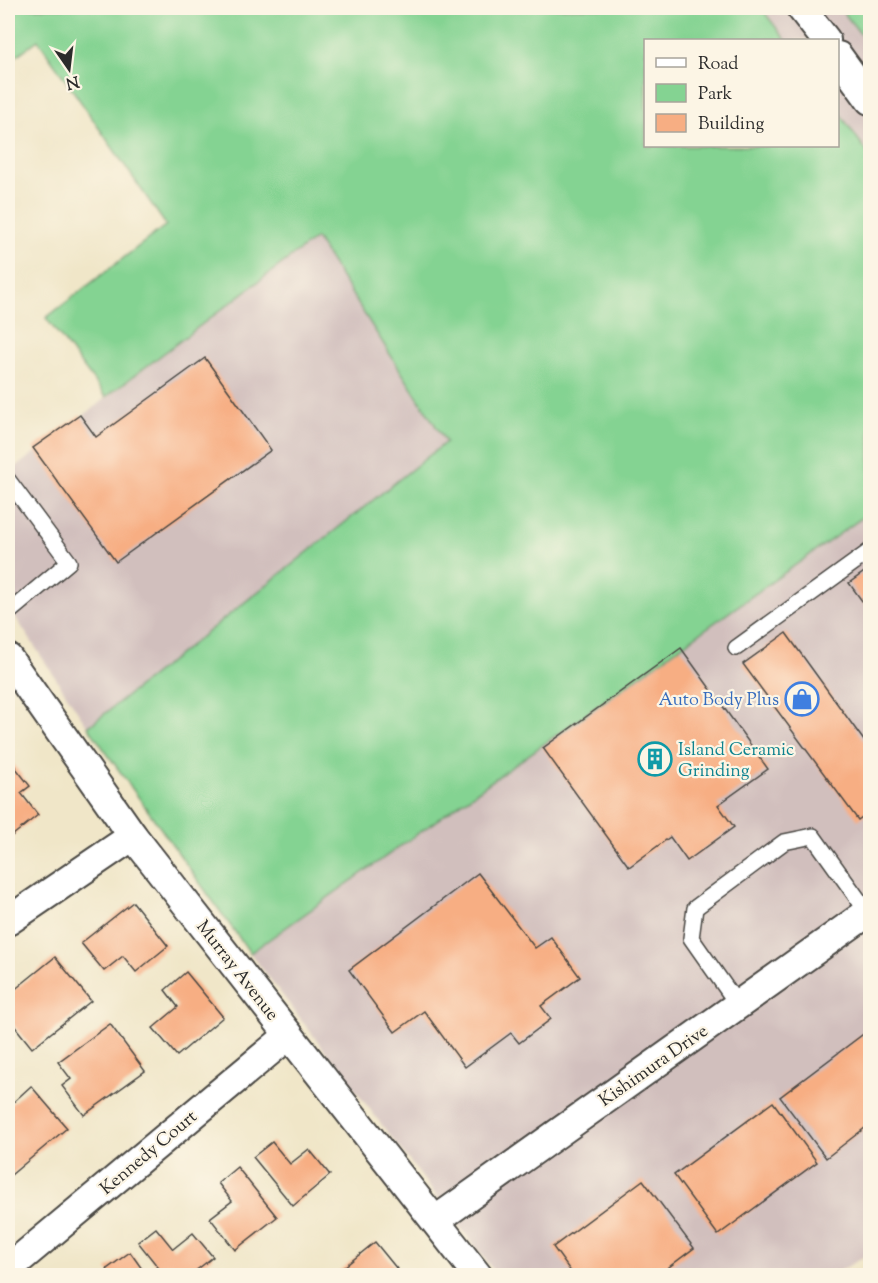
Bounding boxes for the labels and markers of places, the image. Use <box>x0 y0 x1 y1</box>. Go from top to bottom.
shop icon: Auto Body Plus <box>784 681 820 717</box>
place label: Auto Body Plus <box>658 688 779 714</box>
place label: Island Ceramic Grinding <box>678 738 794 785</box>
building icon: Island Ceramic Grinding <box>637 741 673 777</box>

